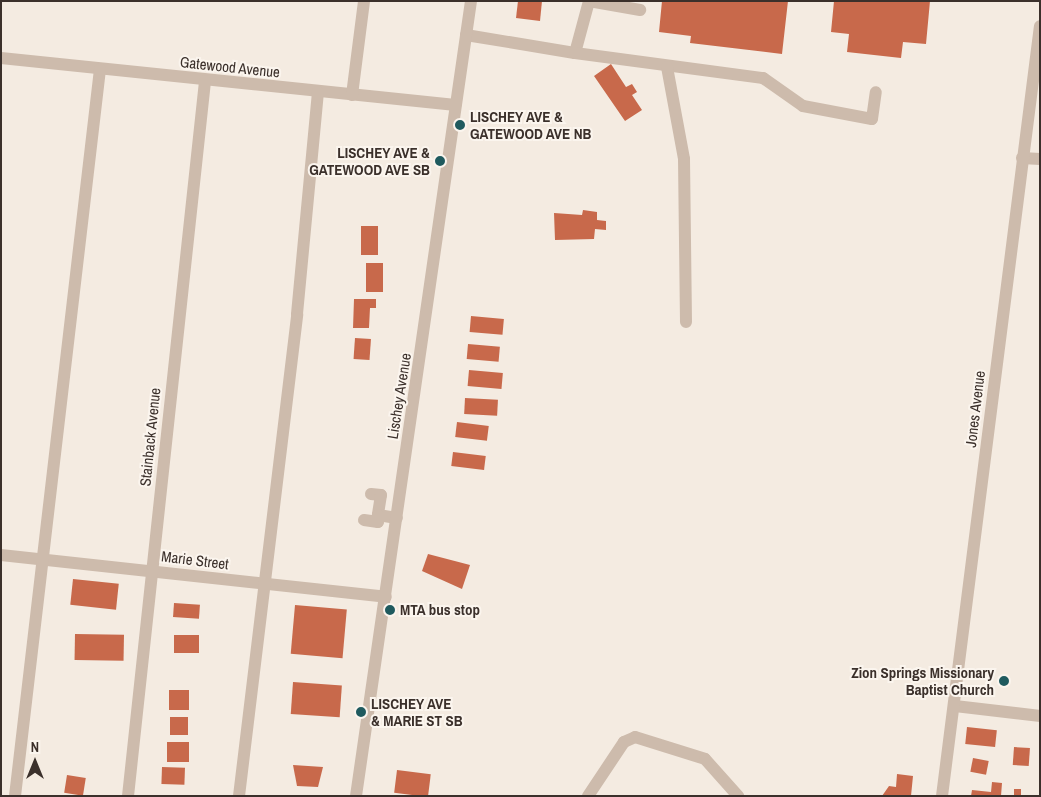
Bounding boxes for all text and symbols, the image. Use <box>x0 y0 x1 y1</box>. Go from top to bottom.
street label: Gatewood Avenue <box>179 53 281 81</box>
place label: LISCHEY AVE & GATEWOOD AVE NB <box>470 107 592 142</box>
marker: LISCHEY AVE & GATEWOOD AVE NB <box>454 119 466 131</box>
place label: LISCHEY AVE & GATEWOOD AVE SB <box>309 143 430 178</box>
marker: LISCHEY AVE & GATEWOOD AVE SB <box>434 155 446 167</box>
street label: Lischey Avenue <box>383 351 415 441</box>
street label: Jones Avenue <box>961 369 989 449</box>
street label: Stainback Avenue <box>136 387 164 487</box>
street label: Marie Street <box>160 547 230 573</box>
place label: MTA bus stop <box>400 601 480 619</box>
marker: MTA bus stop <box>384 604 396 616</box>
place label: Zion Springs Missionary Baptist Church <box>851 663 994 698</box>
marker: Zion Springs Missionary Baptist Church <box>998 675 1010 687</box>
place label: LISCHEY AVE & MARIE ST SB <box>371 694 463 729</box>
marker: LISCHEY AVE & MARIE ST SB <box>355 706 367 718</box>
north arrow <box>10 737 60 787</box>
text: N <box>31 738 39 756</box>

